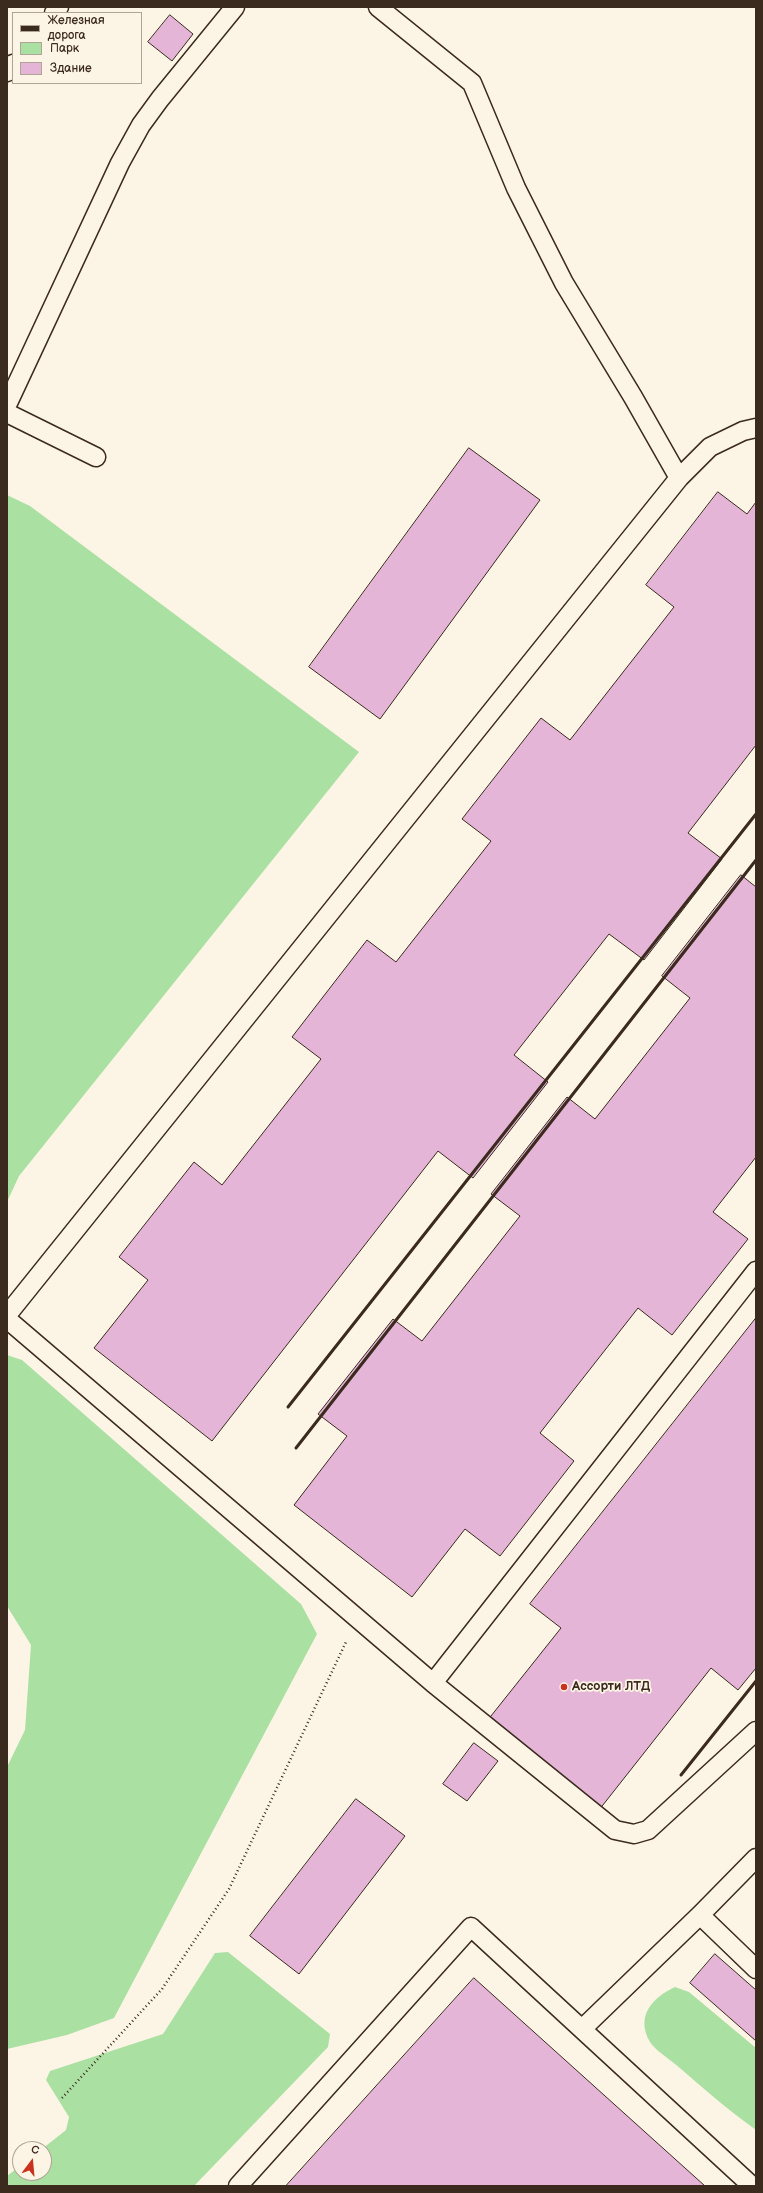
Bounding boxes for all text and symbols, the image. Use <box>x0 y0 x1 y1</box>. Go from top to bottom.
legend <box>12 12 142 84</box>
text: Железная дорога <box>48 13 105 43</box>
text: Парк <box>50 41 79 56</box>
text: Здание <box>50 61 92 76</box>
place label: Ассорти ЛТД <box>572 1679 650 1695</box>
marker: Ассорти ЛТД <box>559 1682 569 1692</box>
north arrow <box>12 2141 52 2181</box>
text: С <box>30 2143 41 2157</box>

